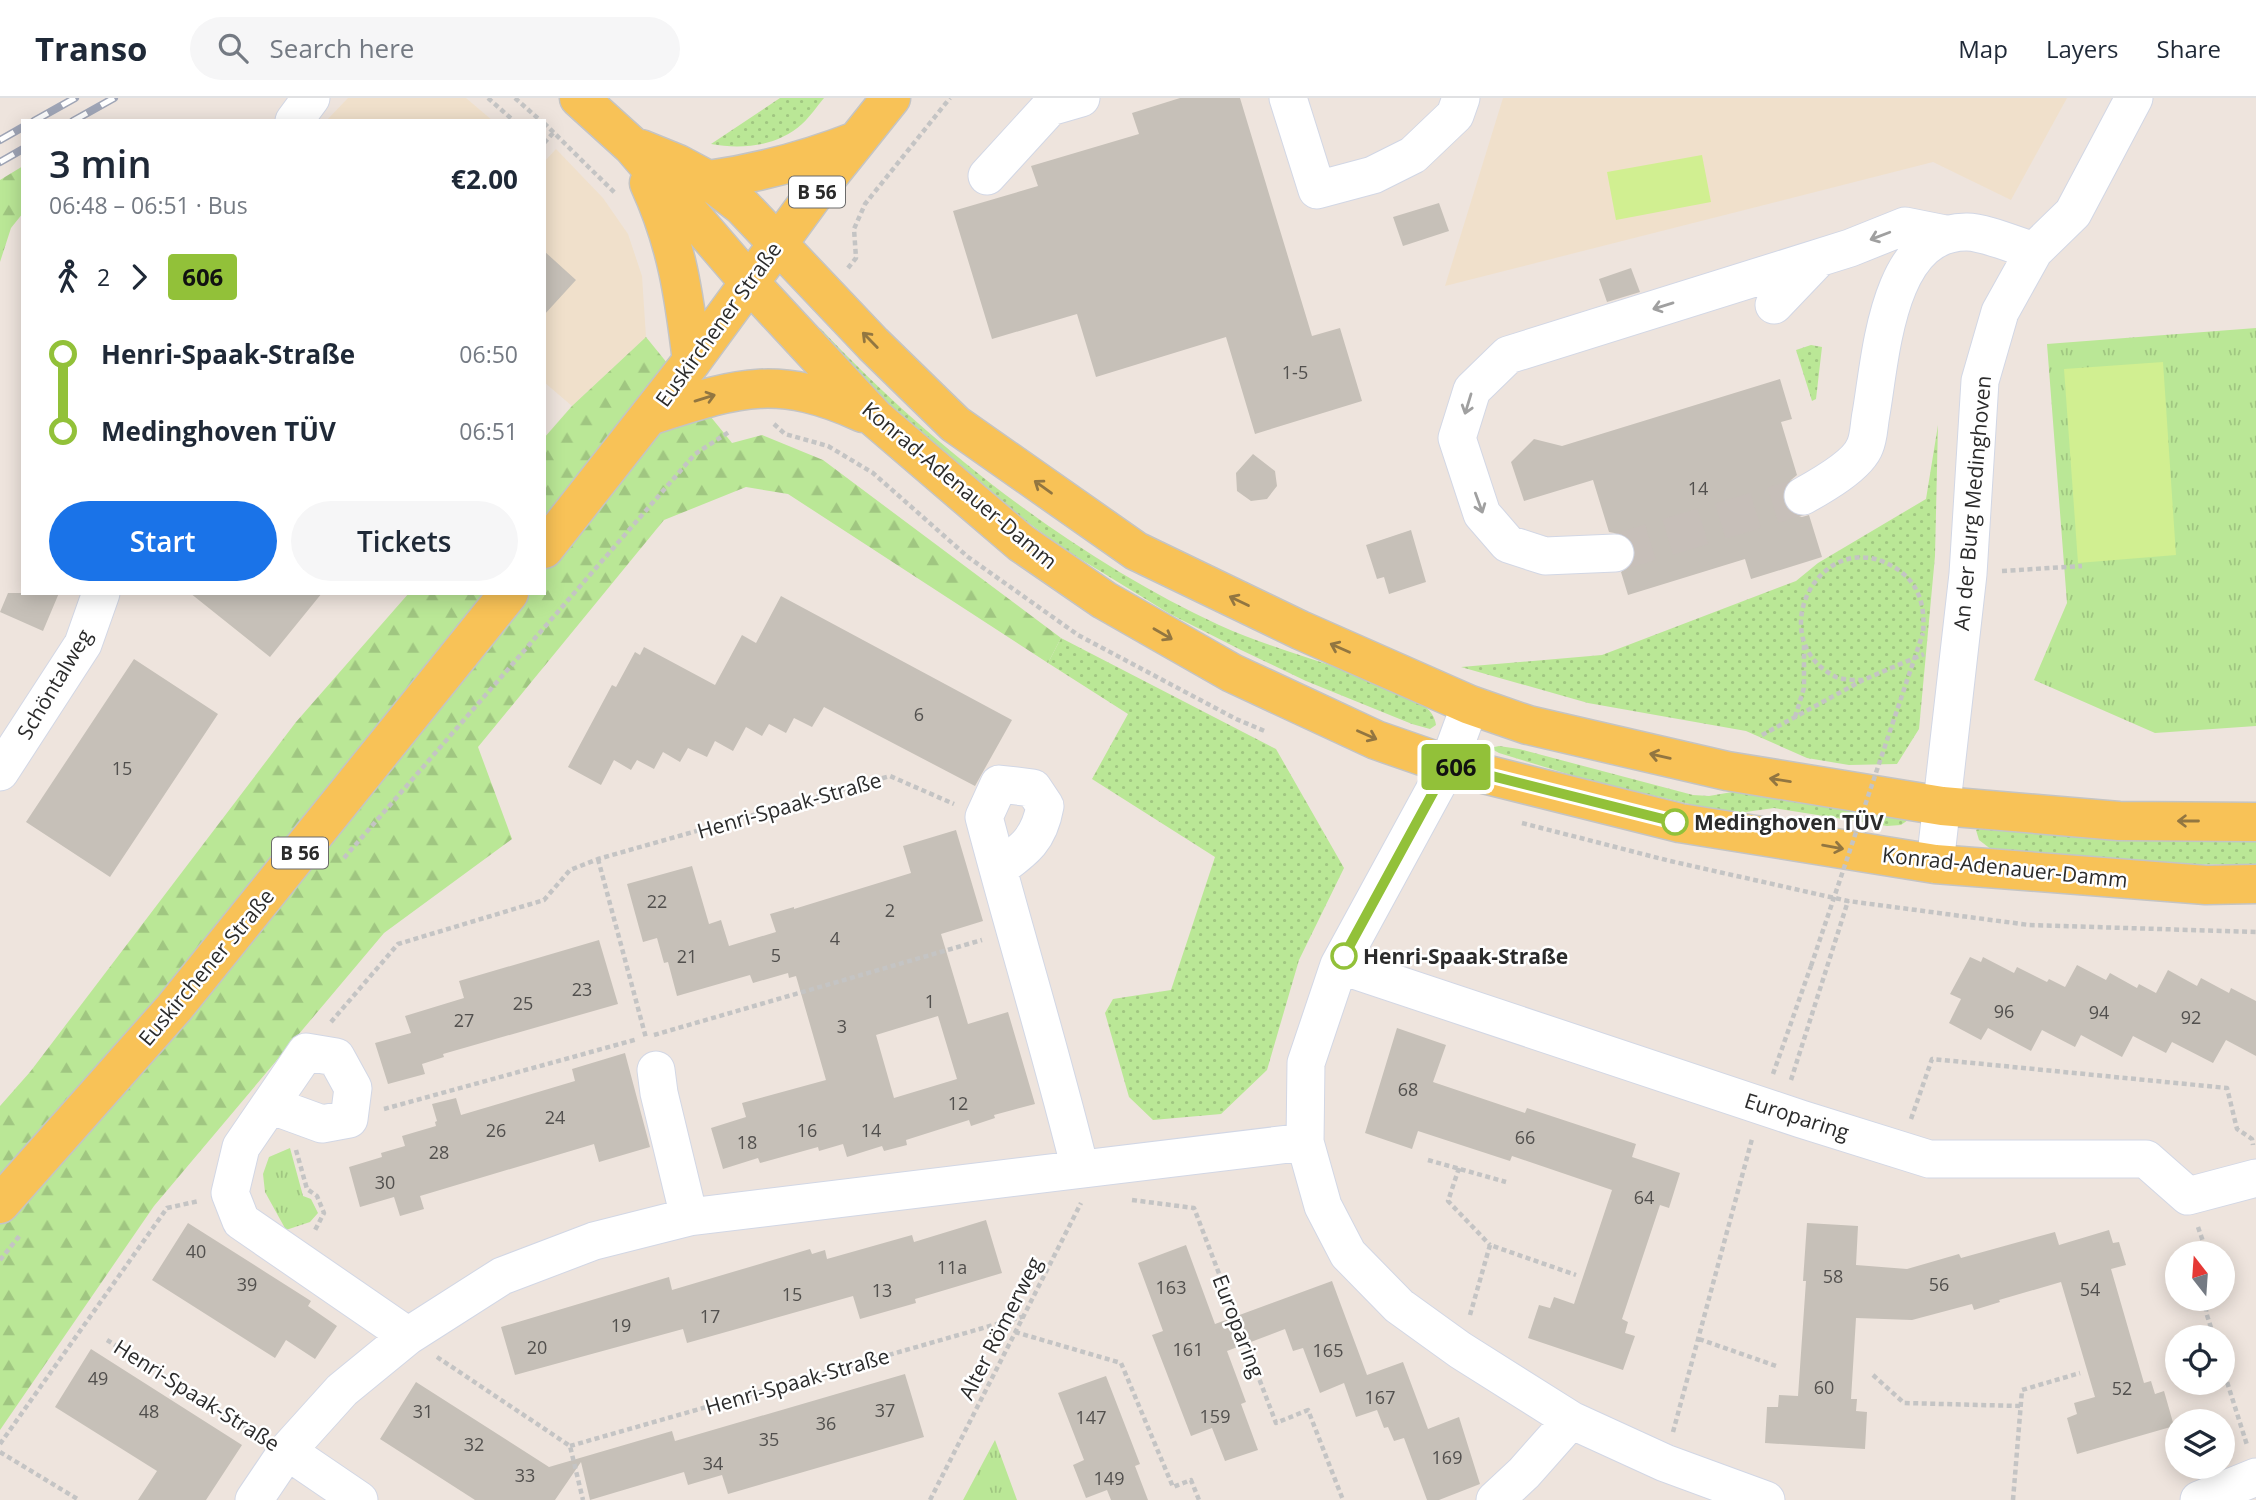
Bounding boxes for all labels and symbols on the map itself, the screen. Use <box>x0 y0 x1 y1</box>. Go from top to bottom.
road number: B 56 <box>789 176 845 208</box>
one-way arrow <box>1869 231 1891 244</box>
street label: Euskirchener Straße <box>649 236 787 412</box>
one-way arrow <box>1652 300 1674 313</box>
one-way arrow <box>861 332 878 349</box>
house number: 1-5 <box>1282 360 1308 384</box>
street label: An der Burg Medinghoven <box>1947 374 1997 632</box>
one-way arrow <box>694 391 716 404</box>
one-way arrow <box>1461 393 1474 415</box>
street label: Konrad-Adenauer-Damm <box>857 395 1063 575</box>
house number: 14 <box>1688 476 1708 500</box>
one-way arrow <box>1034 480 1053 494</box>
one-way arrow <box>1474 492 1486 514</box>
one-way arrow <box>1229 593 1250 607</box>
street label: Schöntalweg <box>10 624 98 744</box>
one-way arrow <box>1152 628 1173 641</box>
one-way arrow <box>1330 641 1351 654</box>
house number: 6 <box>914 702 924 726</box>
one-way arrow <box>1355 729 1377 742</box>
line badge: 606 <box>1416 744 1496 790</box>
one-way arrow <box>1649 748 1672 762</box>
house number: 15 <box>112 756 132 780</box>
street label: Henri-Spaak-Straße <box>694 765 884 845</box>
one-way arrow <box>1770 773 1792 786</box>
place label: Medinghoven TÜV <box>1694 808 1884 836</box>
marker: Medinghoven TÜV <box>1662 809 1688 835</box>
one-way arrow <box>2177 814 2200 828</box>
road number: B 56 <box>272 838 328 868</box>
street label: Konrad-Adenauer-Damm <box>1881 840 2129 894</box>
one-way arrow <box>1821 841 1844 854</box>
street label: Euskirchener Straße <box>132 883 280 1051</box>
house number: 22 <box>647 889 667 913</box>
house number: 2 <box>885 898 895 922</box>
house number: 4 <box>830 926 840 950</box>
place label: Henri-Spaak-Straße <box>1363 942 1568 970</box>
house number: 5 <box>771 943 781 967</box>
marker: Henri-Spaak-Straße <box>1331 943 1357 969</box>
house number: 21 <box>677 944 697 968</box>
house number: 23 <box>572 977 592 1001</box>
house number: 1 <box>925 989 935 1013</box>
house number: 25 <box>513 991 533 1015</box>
house number: 96 <box>1994 999 2014 1023</box>
house number: 94 <box>2089 1000 2109 1024</box>
house number: 92 <box>2181 1005 2201 1029</box>
house number: 27 <box>454 1008 474 1032</box>
house number: 3 <box>837 1014 847 1038</box>
house number: 68 <box>1398 1077 1418 1101</box>
street label: Europaring <box>1741 1086 1853 1146</box>
house number: 12 <box>948 1091 968 1115</box>
house number: 24 <box>545 1105 565 1129</box>
house number: 26 <box>486 1118 506 1142</box>
house number: 16 <box>797 1118 817 1142</box>
house number: 14 <box>861 1118 881 1142</box>
house number: 66 <box>1515 1125 1535 1149</box>
house number: 18 <box>737 1130 757 1154</box>
house number: 28 <box>429 1140 449 1164</box>
house number: 30 <box>375 1170 395 1194</box>
house number: 64 <box>1634 1185 1654 1209</box>
house number: 40 <box>186 1239 206 1263</box>
north arrow <box>2165 1241 2235 1311</box>
street label: Alter Römerweg <box>952 1252 1048 1404</box>
house number: 11a <box>937 1255 967 1279</box>
house number: 58 <box>1823 1264 1843 1288</box>
street label: Europaring <box>1206 1270 1272 1382</box>
house number: 39 <box>237 1272 257 1296</box>
house number: 56 <box>1929 1272 1949 1296</box>
house number: 163 <box>1156 1275 1186 1299</box>
house number: 54 <box>2080 1277 2100 1301</box>
house number: 13 <box>872 1278 892 1302</box>
house number: 15 <box>782 1282 802 1306</box>
house number: 17 <box>700 1304 720 1328</box>
house number: 19 <box>611 1313 631 1337</box>
street label: Henri-Spaak-Straße <box>109 1333 285 1457</box>
house number: 20 <box>527 1335 547 1359</box>
house number: 161 <box>1173 1337 1203 1361</box>
house number: 165 <box>1313 1338 1343 1362</box>
street label: Henri-Spaak-Straße <box>702 1341 892 1421</box>
house number: 49 <box>88 1366 108 1390</box>
house number: 60 <box>1814 1375 1834 1399</box>
house number: 52 <box>2112 1376 2132 1400</box>
house number: 167 <box>1365 1385 1395 1409</box>
house number: 37 <box>875 1398 895 1422</box>
house number: 48 <box>139 1399 159 1423</box>
house number: 31 <box>413 1399 433 1423</box>
house number: 159 <box>1200 1404 1230 1428</box>
house number: 147 <box>1076 1405 1106 1429</box>
house number: 36 <box>816 1411 836 1435</box>
house number: 35 <box>759 1427 779 1451</box>
house number: 32 <box>464 1432 484 1456</box>
house number: 169 <box>1432 1445 1462 1469</box>
house number: 34 <box>703 1451 723 1475</box>
house number: 33 <box>515 1463 535 1487</box>
house number: 149 <box>1094 1466 1124 1490</box>

